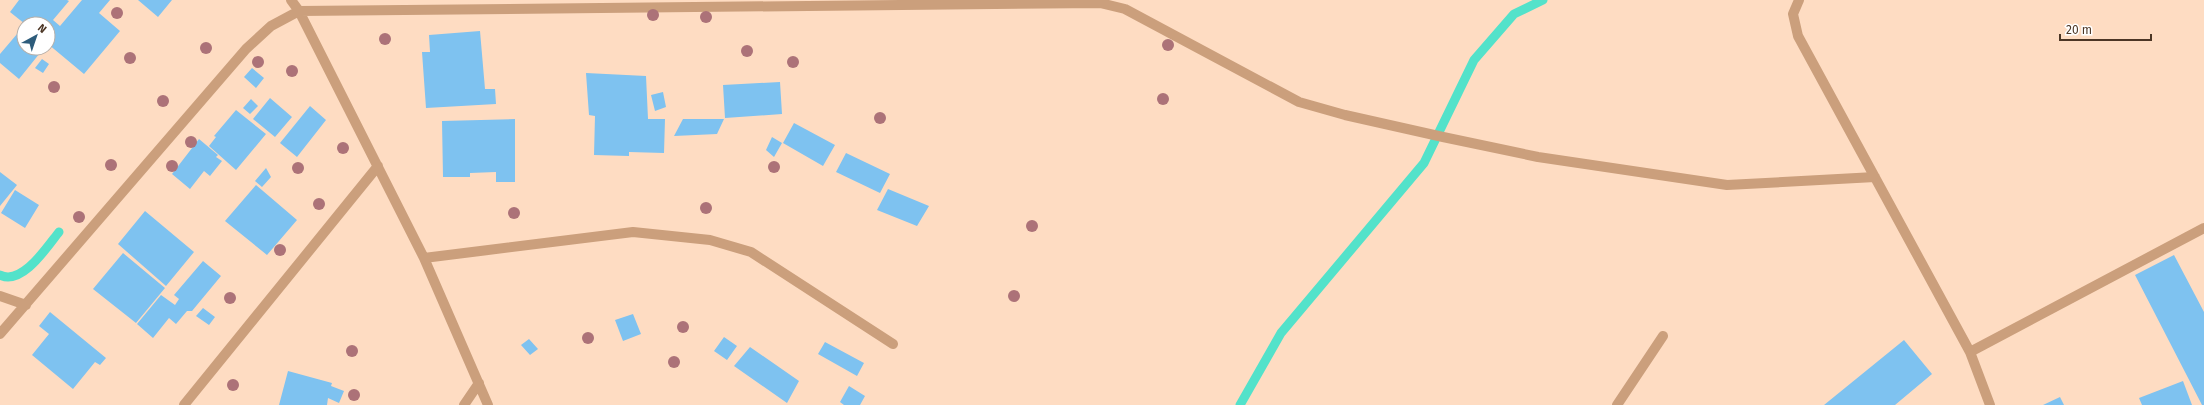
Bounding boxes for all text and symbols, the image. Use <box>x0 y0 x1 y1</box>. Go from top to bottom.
north arrow <box>16 16 56 56</box>
scale bar <box>2060 16 2151 42</box>
text: N <box>35 21 49 36</box>
text: 20 m <box>2066 23 2092 37</box>

